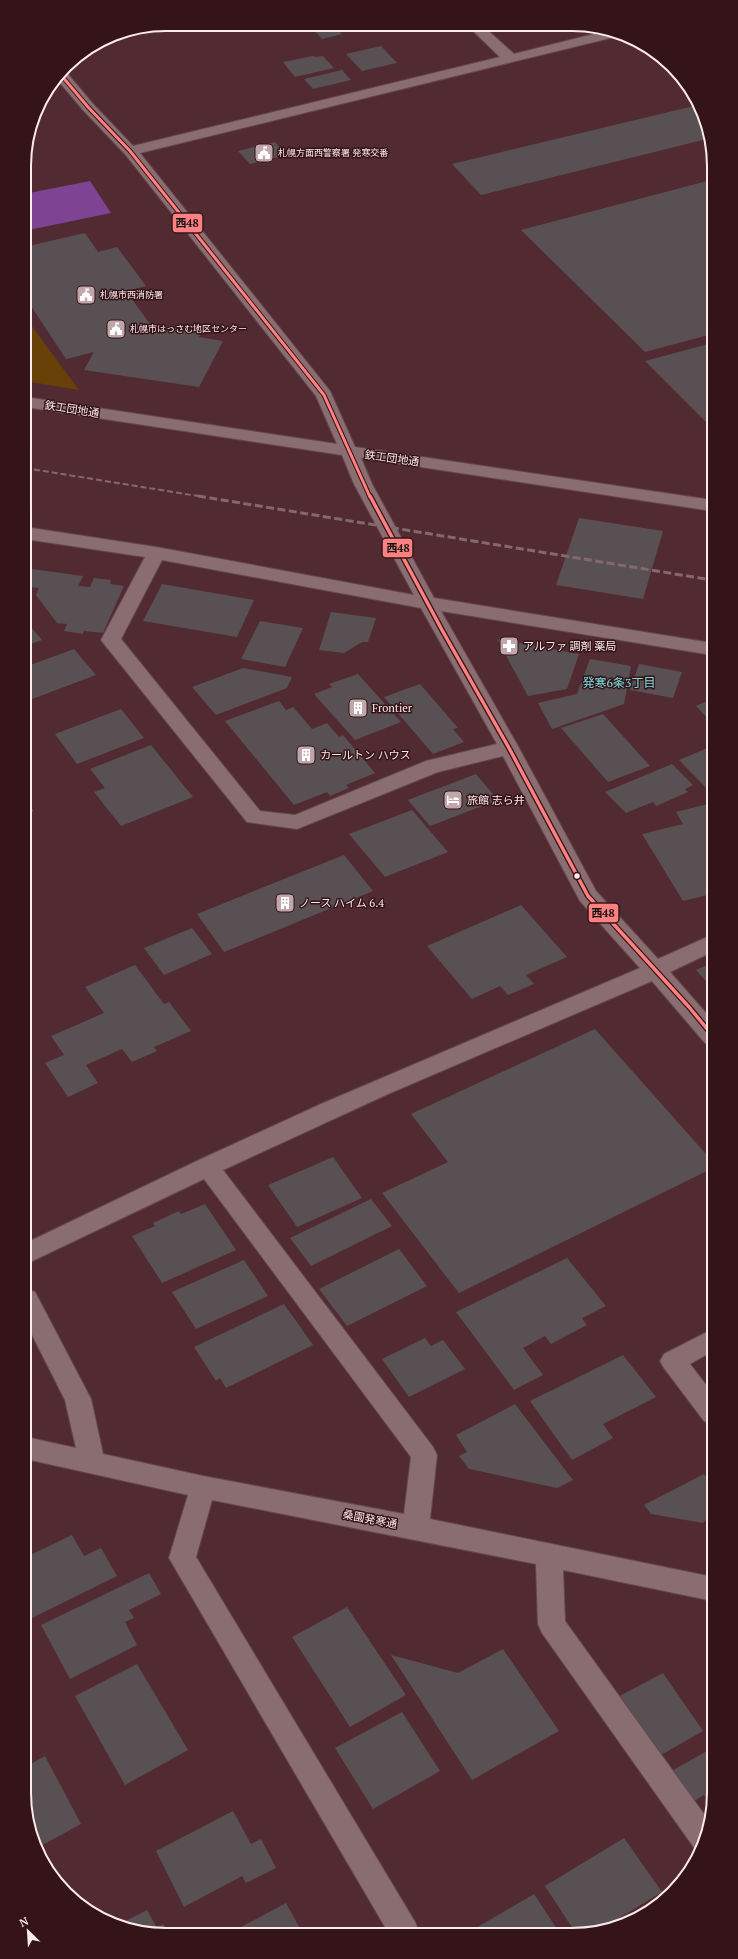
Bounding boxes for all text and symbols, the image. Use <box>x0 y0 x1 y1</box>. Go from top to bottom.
public building icon: 札幌方面西警察署 発寒交番 <box>253 142 275 164</box>
place label: 札幌方面西警察署 発寒交番 <box>278 147 388 159</box>
line badge: 西48 <box>172 213 203 233</box>
text: 西48 <box>175 216 199 230</box>
public building icon: 札幌市西消防署 <box>75 284 97 306</box>
place label: 札幌市西消防署 <box>100 289 163 301</box>
public building icon: 札幌市はっさむ地区センター <box>105 318 127 340</box>
place label: 札幌市はっさむ地区センター <box>130 323 247 335</box>
street label: 鉄工団地通 <box>44 398 100 420</box>
street label: 鉄工団地通 <box>364 447 420 469</box>
line badge: 西48 <box>382 538 413 558</box>
text: 西48 <box>386 541 410 555</box>
pharmacy icon: アルファ 調剤 薬局 <box>498 635 520 657</box>
place label: アルファ 調剤 薬局 <box>523 639 616 653</box>
district label: 発寒6条3丁目 <box>583 675 655 690</box>
building icon: Frontier <box>347 697 369 719</box>
place label: Frontier <box>372 701 413 715</box>
building icon: カールトン ハウス <box>295 744 317 766</box>
place label: カールトン ハウス <box>320 748 411 762</box>
hotel icon: 旅館 志ら井 <box>442 789 464 811</box>
place label: 旅館 志ら井 <box>467 793 525 807</box>
unlabelled marker <box>572 871 582 881</box>
building icon: ノース ハイム 6.4 <box>274 892 296 914</box>
place label: ノース ハイム 6.4 <box>299 896 384 910</box>
line badge: 西48 <box>588 903 619 923</box>
text: 西48 <box>591 906 615 920</box>
street label: 桑園発寒通 <box>342 1507 398 1531</box>
north arrow <box>8 1911 48 1951</box>
text: N <box>17 1914 31 1930</box>

